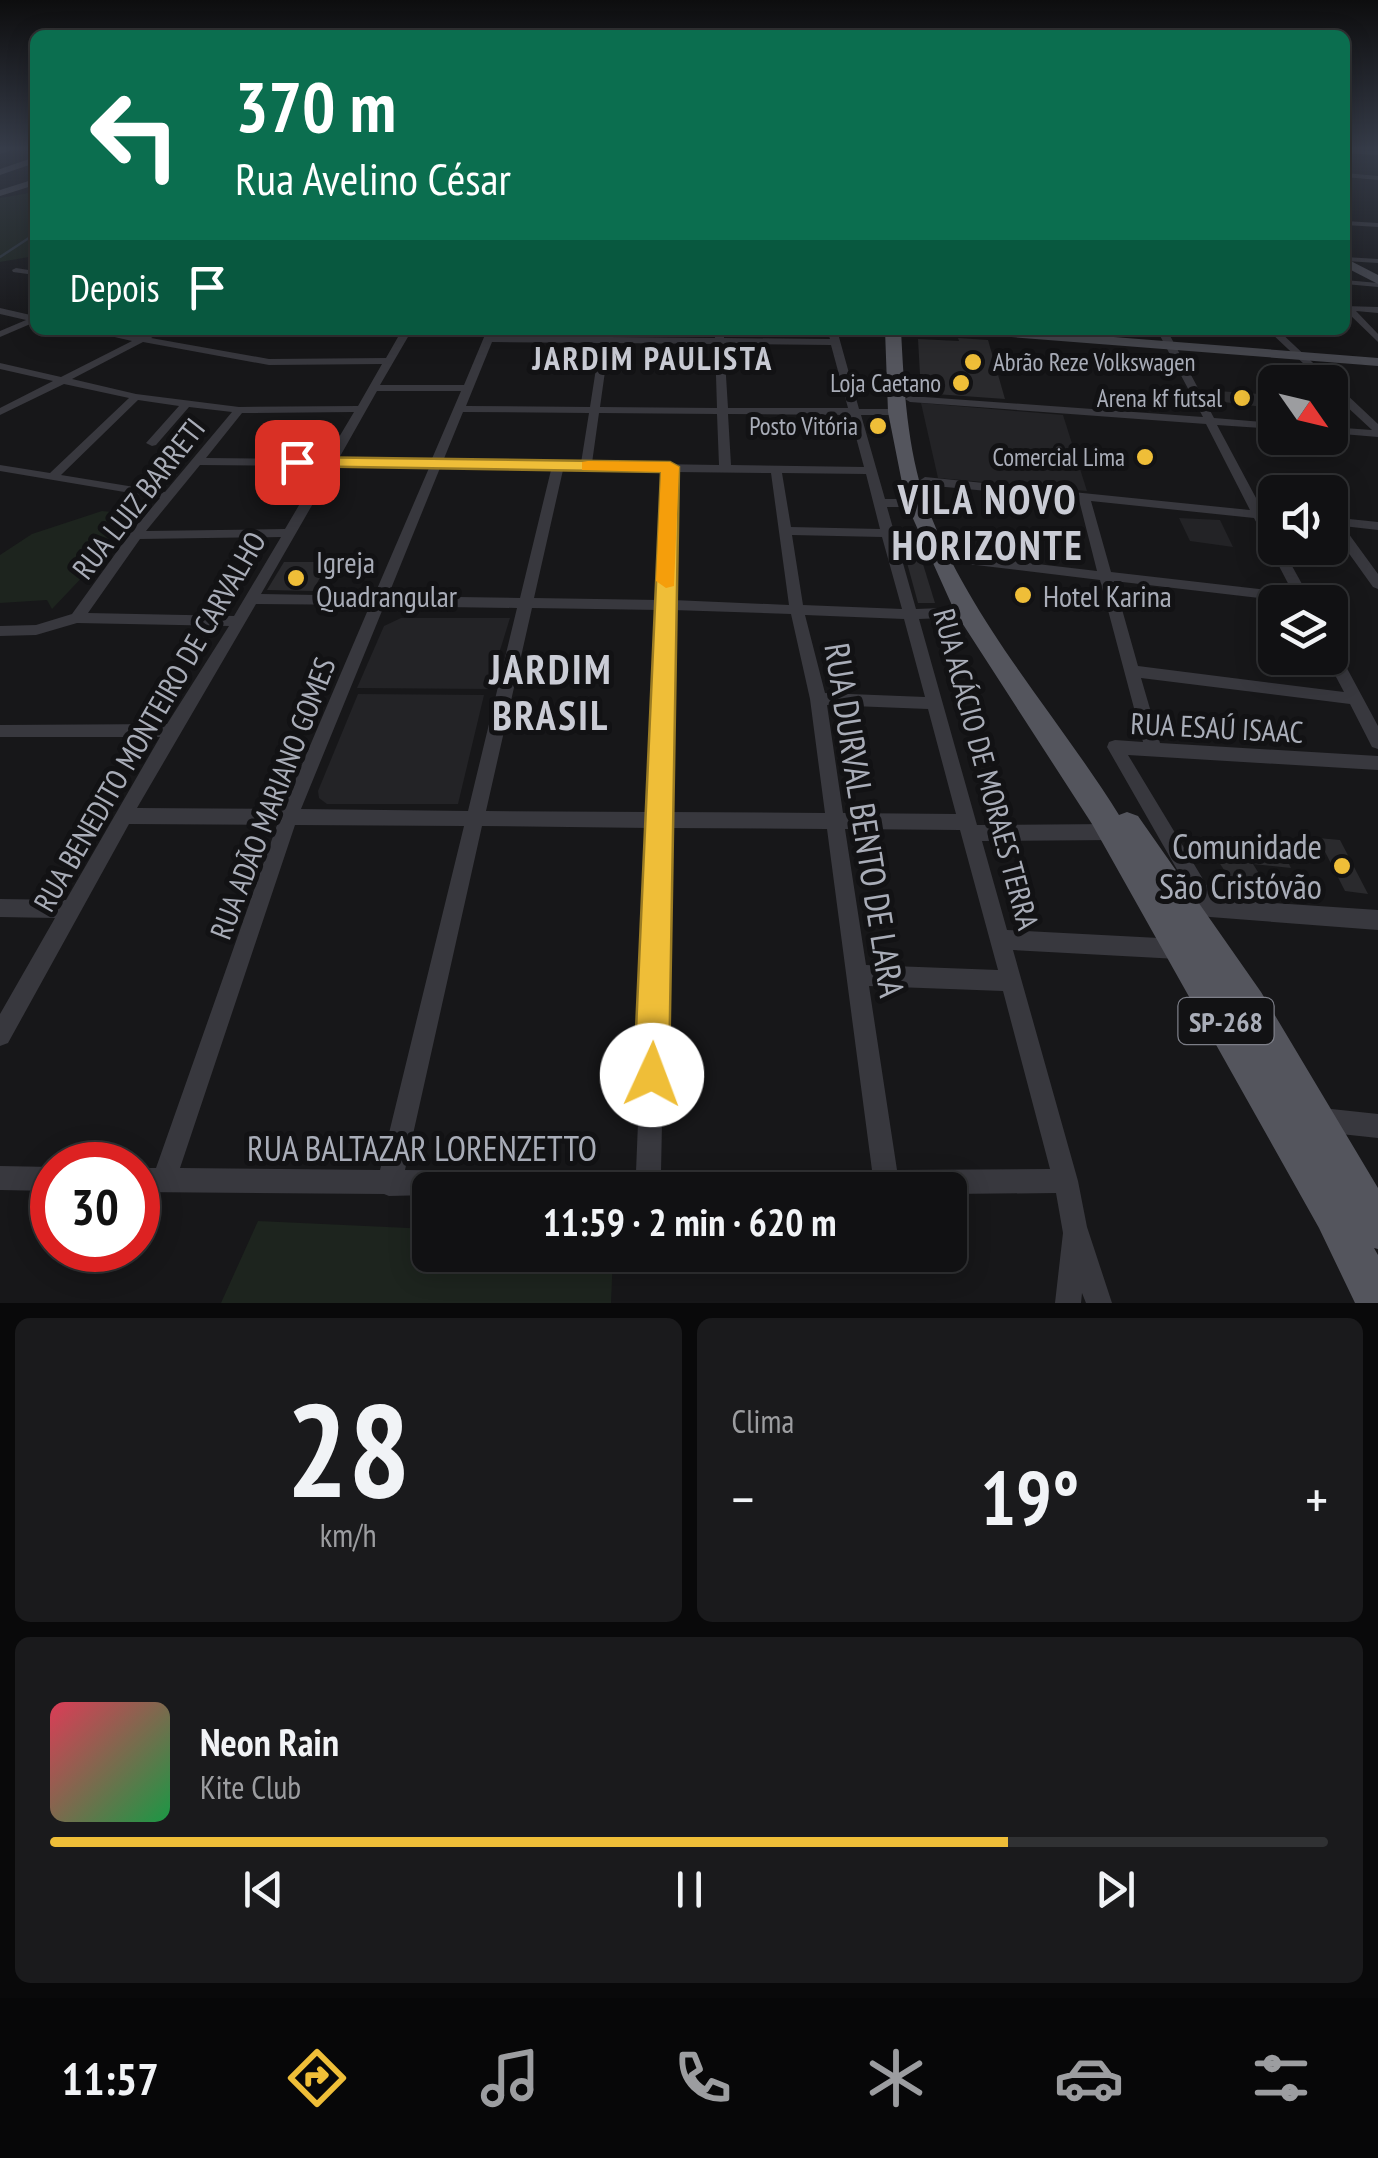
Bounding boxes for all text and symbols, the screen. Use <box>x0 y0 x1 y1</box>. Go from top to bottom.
text: 370 m <box>235 61 396 151</box>
icon: left <box>70 70 200 200</box>
text: Rua Avelino César <box>235 149 511 207</box>
icon: arrive <box>180 260 235 315</box>
text: Depois <box>70 263 160 312</box>
district label: JARDIM PAULISTA <box>531 337 774 379</box>
place label: Abrão Reze Volkswagen <box>993 346 1195 378</box>
marker: Abrão Reze Volkswagen <box>962 351 984 373</box>
north arrow <box>1258 365 1348 455</box>
map controls <box>1258 365 1348 675</box>
place label: Loja Caetano <box>830 367 941 399</box>
marker: Loja Caetano <box>950 372 972 394</box>
place label: Arena kf futsal <box>1097 382 1222 414</box>
marker: Arena kf futsal <box>1231 387 1253 409</box>
street label: RUA LUIZ BARRETI <box>63 410 213 586</box>
place label: Posto Vitória <box>749 410 858 442</box>
marker: Posto Vitória <box>867 415 889 437</box>
pin <box>255 420 340 505</box>
icon: arrive <box>270 435 325 490</box>
place label: Comercial Lima <box>992 441 1125 473</box>
marker: Comercial Lima <box>1134 446 1156 468</box>
district label: VILA NOVO HORIZONTE <box>892 473 1084 571</box>
button: sound <box>1258 475 1348 565</box>
street label: RUA BENEDITO MONTEIRO DE CARVALHO <box>24 524 274 918</box>
place label: Igreja Quadrangular <box>316 542 458 615</box>
marker: Igreja Quadrangular <box>285 567 307 589</box>
place label: Hotel Karina <box>1043 576 1172 615</box>
marker: Hotel Karina <box>1012 584 1034 606</box>
button: layers <box>1258 585 1348 675</box>
street label: RUA ACÁCIO DE MORAES TERRA <box>925 604 1049 935</box>
street label: RUA DURVAL BENTO DE LARA <box>814 640 916 1001</box>
district label: JARDIM BRASIL <box>488 643 613 741</box>
street label: RUA ADÃO MARIANO GOMES <box>200 652 344 944</box>
street label: RUA ESAÚ ISAAC <box>1130 703 1304 751</box>
place label: Comunidade São Cristóvão <box>1159 823 1322 909</box>
marker: Comunidade São Cristóvão <box>1331 855 1353 877</box>
road number: SP-268 <box>1178 998 1274 1044</box>
position arrow <box>600 1023 704 1127</box>
street label: RUA BALTAZAR LORENZETTO <box>247 1125 597 1171</box>
speed limit sign: 30 <box>30 1142 160 1272</box>
text: 11:59 · 2 min · 620 m <box>543 1197 836 1246</box>
text: 28 <box>286 1365 410 1533</box>
text: Clima <box>732 1400 794 1442</box>
text: 19° <box>980 1449 1079 1546</box>
text: − <box>732 1463 754 1534</box>
text: + <box>1305 1463 1328 1534</box>
text: km/h <box>320 1514 377 1556</box>
text: Neon Rain <box>200 1717 339 1766</box>
text: Kite Club <box>200 1766 301 1808</box>
icon: previous <box>236 1862 291 1917</box>
icon: pause <box>662 1862 717 1917</box>
icon: next <box>1088 1862 1143 1917</box>
icon: directions <box>282 2043 352 2113</box>
icon: music <box>475 2043 545 2113</box>
icon: phone <box>668 2043 738 2113</box>
icon: climate <box>861 2043 931 2113</box>
icon: car <box>1054 2043 1124 2113</box>
icon: filters <box>1246 2043 1316 2113</box>
text: 11:57 <box>61 2049 159 2107</box>

